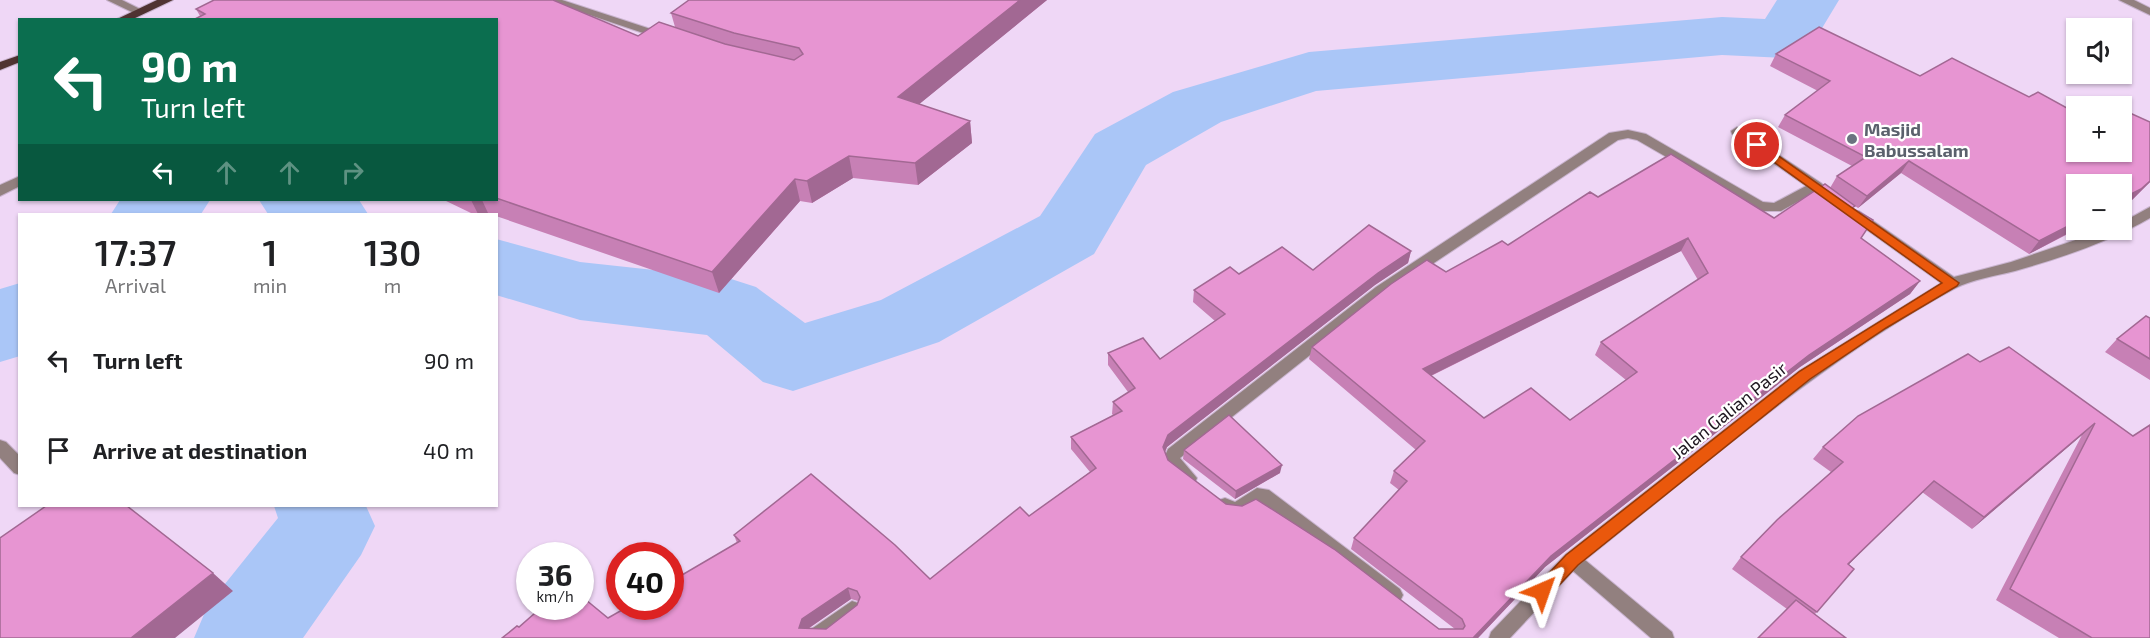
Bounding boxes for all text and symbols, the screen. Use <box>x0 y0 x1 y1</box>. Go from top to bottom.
map controls <box>2066 18 2132 240</box>
button: sound <box>2066 18 2132 84</box>
text: 90 m <box>141 40 238 90</box>
icon: left <box>42 42 120 120</box>
text: Turn left <box>141 91 245 123</box>
button: + <box>2066 96 2132 162</box>
place label: Masjid Babussalam <box>1864 118 1969 161</box>
pin <box>1731 119 1782 170</box>
icon: arrive <box>1740 128 1773 161</box>
marker: Masjid Babussalam <box>1845 132 1859 146</box>
icon: left <box>147 156 180 189</box>
icon: ahead <box>210 156 243 189</box>
icon: ahead <box>273 156 306 189</box>
icon: right <box>336 156 369 189</box>
button: − <box>2066 174 2132 240</box>
text: 17:37 <box>95 230 176 273</box>
text: 1 <box>263 230 278 273</box>
text: 130 <box>364 230 421 273</box>
text: Arrival <box>105 273 166 297</box>
text: min <box>253 273 287 297</box>
text: m <box>384 273 401 297</box>
icon: left <box>42 344 75 377</box>
text: Turn left <box>93 347 182 373</box>
text: 90 m <box>424 347 474 373</box>
street label: Jalan Galian Pasir <box>1667 357 1791 463</box>
icon: arrive <box>42 434 75 467</box>
text: Arrive at destination <box>93 437 307 463</box>
text: 40 m <box>423 437 474 463</box>
speed limit sign: 40 <box>606 542 684 620</box>
text: 36 <box>538 556 572 592</box>
position arrow <box>1510 559 1574 623</box>
text: km/h <box>536 587 574 605</box>

